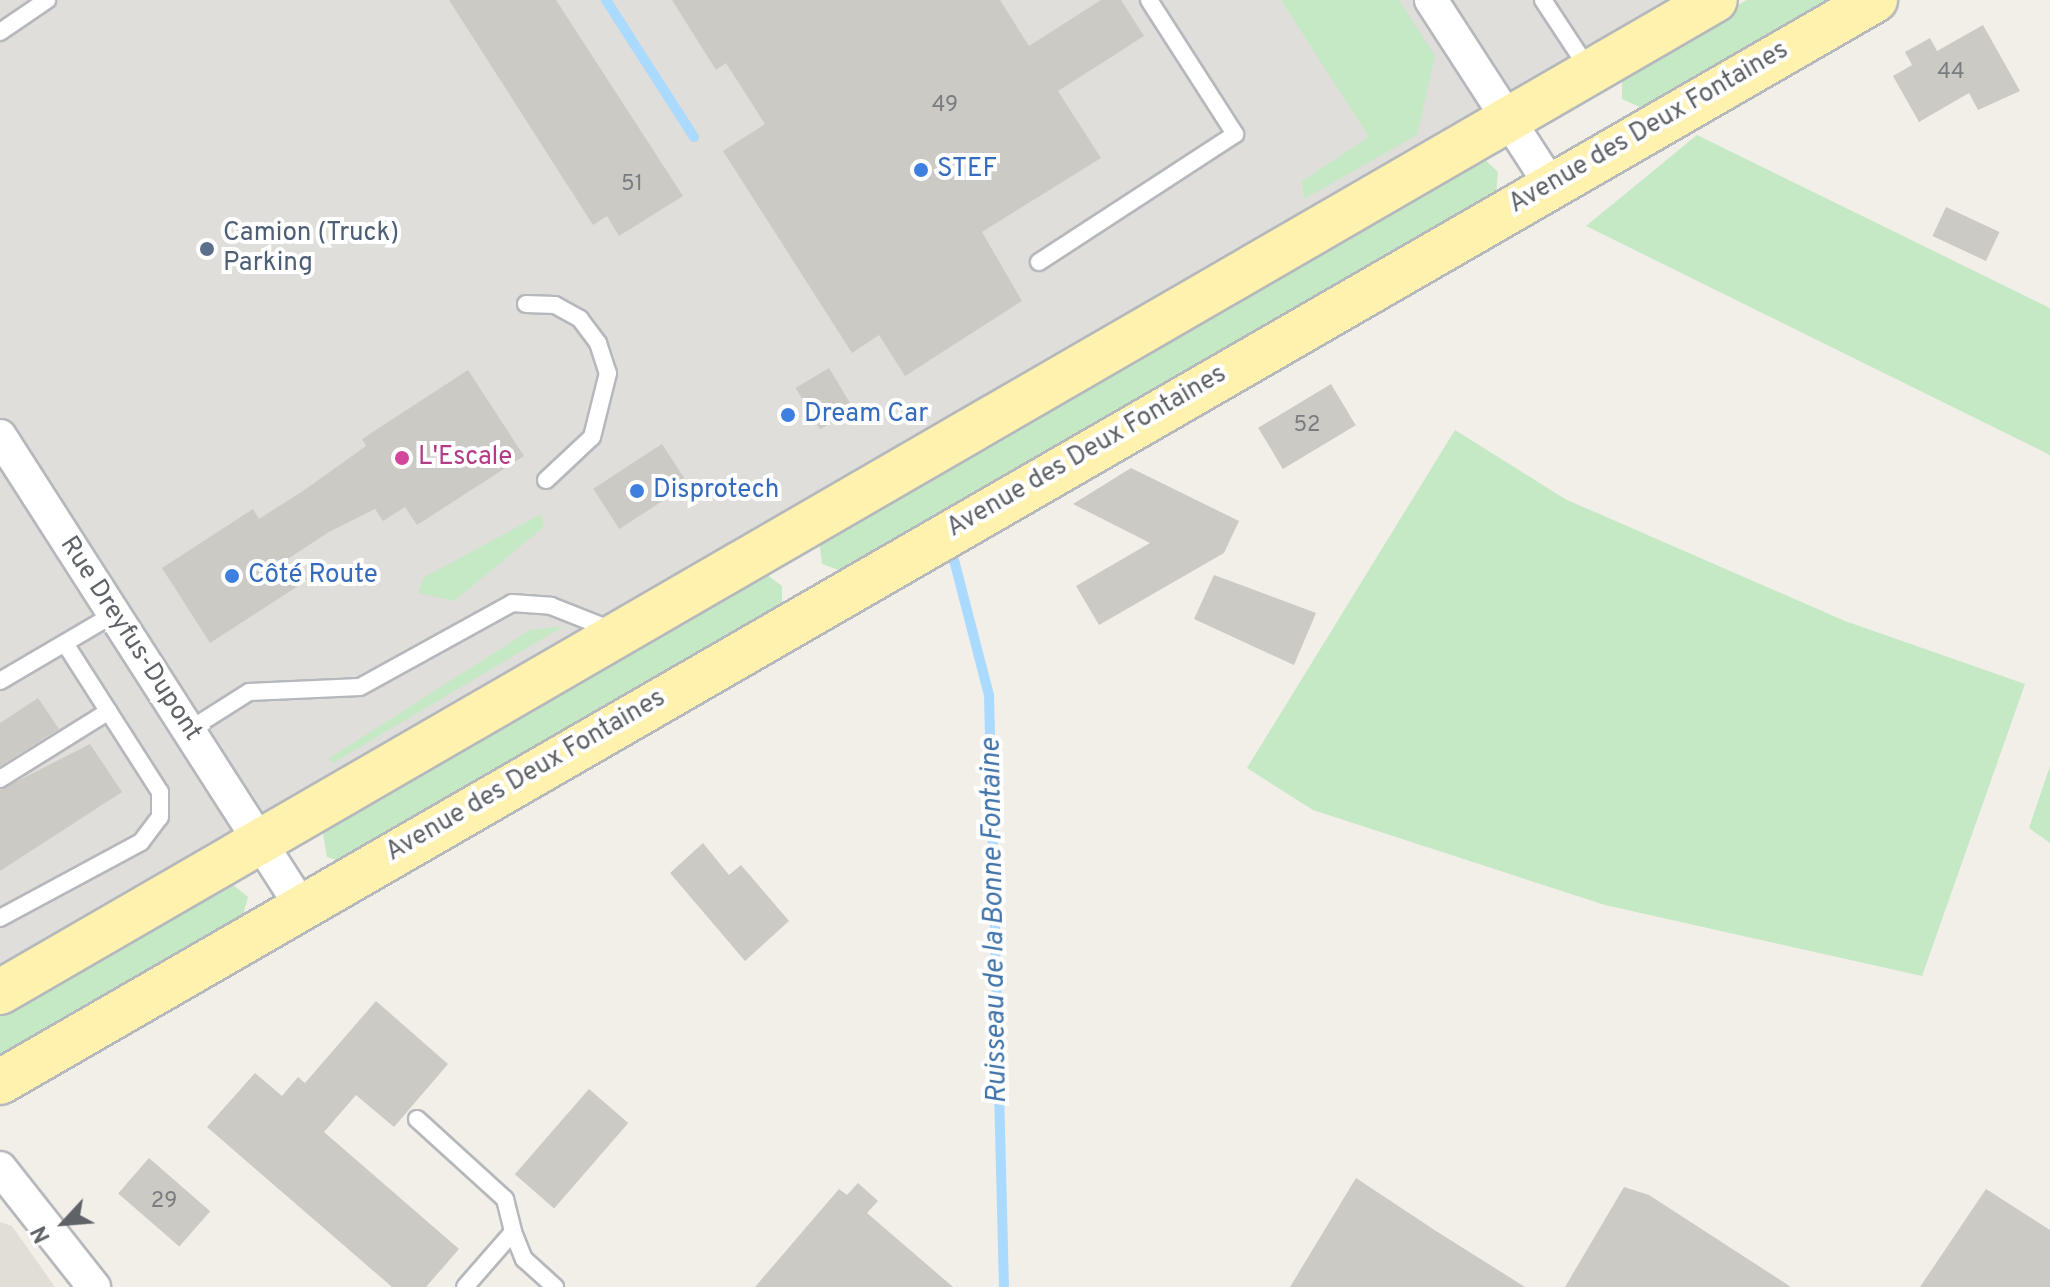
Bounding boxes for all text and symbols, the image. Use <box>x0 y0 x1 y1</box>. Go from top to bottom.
street label: Avenue des Deux Fontaines <box>1504 35 1794 221</box>
house number: 44 <box>1937 60 1965 86</box>
house number: 49 <box>932 93 958 119</box>
place label: STEF <box>937 154 997 186</box>
marker: STEF <box>912 161 930 179</box>
house number: 51 <box>621 172 643 198</box>
place label: Camion (Truck) Parking <box>223 218 399 280</box>
marker: Camion (Truck) Parking <box>198 240 216 258</box>
street label: Avenue des Deux Fontaines <box>942 359 1232 545</box>
place label: Dream Car <box>804 399 928 431</box>
marker: Dream Car <box>779 406 797 424</box>
house number: 52 <box>1293 413 1321 439</box>
place label: L'Escale <box>418 442 512 474</box>
marker: L'Escale <box>393 449 411 467</box>
place label: Disprotech <box>653 475 779 507</box>
marker: Disprotech <box>628 482 646 500</box>
street label: Rue Dreyfus-Dupont <box>52 531 208 747</box>
place label: Côté Route <box>248 560 378 592</box>
marker: Côté Route <box>223 567 241 585</box>
street label: Avenue des Deux Fontaines <box>381 683 671 869</box>
water label: Ruisseau de la Bonne Fontaine <box>975 738 1015 1104</box>
north arrow <box>24 1183 104 1263</box>
house number: 29 <box>151 1189 177 1215</box>
text: N <box>26 1221 58 1247</box>

